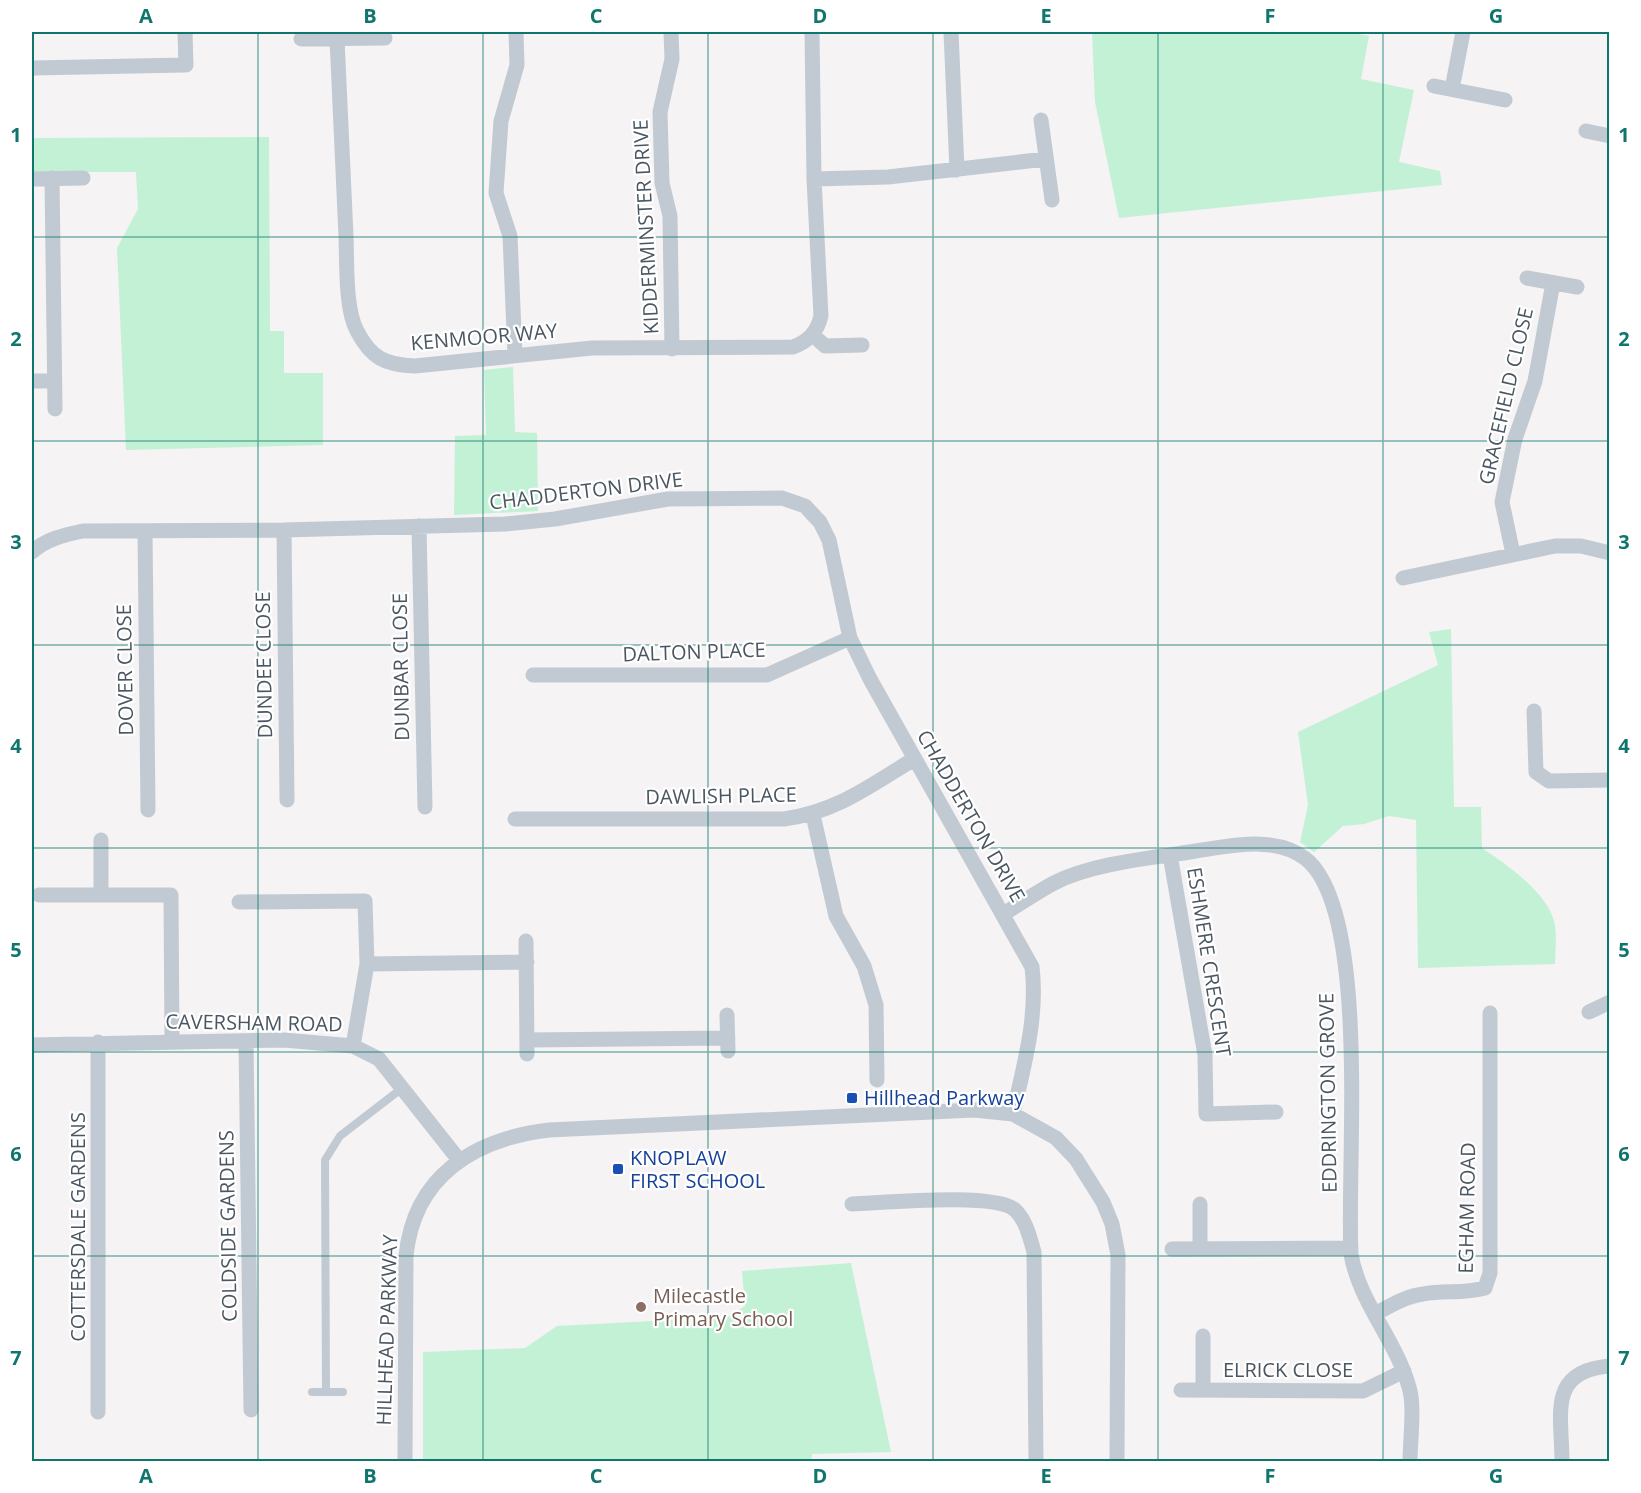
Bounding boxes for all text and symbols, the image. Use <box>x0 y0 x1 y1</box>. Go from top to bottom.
text: A <box>139 2 153 29</box>
text: B <box>363 2 377 29</box>
text: C <box>590 2 603 29</box>
text: D <box>813 2 827 29</box>
text: E <box>1040 2 1052 29</box>
text: F <box>1265 2 1275 29</box>
text: G <box>1489 2 1503 29</box>
street label: KIDDERMINSTER DRIVE <box>626 119 665 335</box>
text: 1 <box>10 121 22 148</box>
text: 1 <box>1618 121 1630 148</box>
street label: GRACEFIELD CLOSE <box>1472 305 1539 487</box>
street label: KENMOOR WAY <box>409 317 559 356</box>
text: 2 <box>10 325 22 352</box>
text: 2 <box>1618 325 1630 352</box>
street label: CHADDERTON DRIVE <box>488 465 684 516</box>
text: 3 <box>10 528 22 555</box>
text: 3 <box>1618 528 1630 555</box>
street label: DUNDEE CLOSE <box>249 591 278 739</box>
street label: DUNBAR CLOSE <box>386 593 415 741</box>
street label: DOVER CLOSE <box>110 604 139 736</box>
street label: DALTON PLACE <box>622 636 766 667</box>
street label: CHADDERTON DRIVE <box>911 725 1032 907</box>
text: 4 <box>10 732 22 759</box>
text: 4 <box>1618 732 1630 759</box>
street label: DAWLISH PLACE <box>645 781 797 810</box>
street label: ESHMERE CRESCENT <box>1181 865 1238 1059</box>
text: 5 <box>10 936 22 963</box>
text: 5 <box>1618 936 1630 963</box>
street label: EDDRINGTON GROVE <box>1312 993 1343 1193</box>
street label: CAVERSHAM ROAD <box>165 1007 343 1038</box>
place label: Hillhead Parkway <box>864 1084 1025 1111</box>
marker: Hillhead Parkway <box>845 1091 859 1105</box>
street label: COTTERSDALE GARDENS <box>64 1112 91 1342</box>
street label: COLDSIDE GARDENS <box>212 1130 243 1322</box>
text: 6 <box>10 1140 22 1167</box>
text: 6 <box>1618 1140 1630 1167</box>
street label: EGHAM ROAD <box>1452 1142 1481 1274</box>
place label: KNOPLAW FIRST SCHOOL <box>630 1144 765 1194</box>
marker: KNOPLAW FIRST SCHOOL <box>611 1162 625 1176</box>
street label: HILLHEAD PARKWAY <box>370 1233 403 1426</box>
place label: Milecastle Primary School <box>653 1282 793 1332</box>
marker: Milecastle Primary School <box>634 1300 648 1314</box>
text: 7 <box>10 1344 22 1371</box>
text: 7 <box>1618 1344 1630 1371</box>
street label: ELRICK CLOSE <box>1223 1356 1353 1383</box>
text: A <box>139 1462 153 1489</box>
text: B <box>363 1462 377 1489</box>
text: C <box>590 1462 603 1489</box>
text: D <box>813 1462 827 1489</box>
text: E <box>1040 1462 1052 1489</box>
text: F <box>1265 1462 1275 1489</box>
text: G <box>1489 1462 1503 1489</box>

